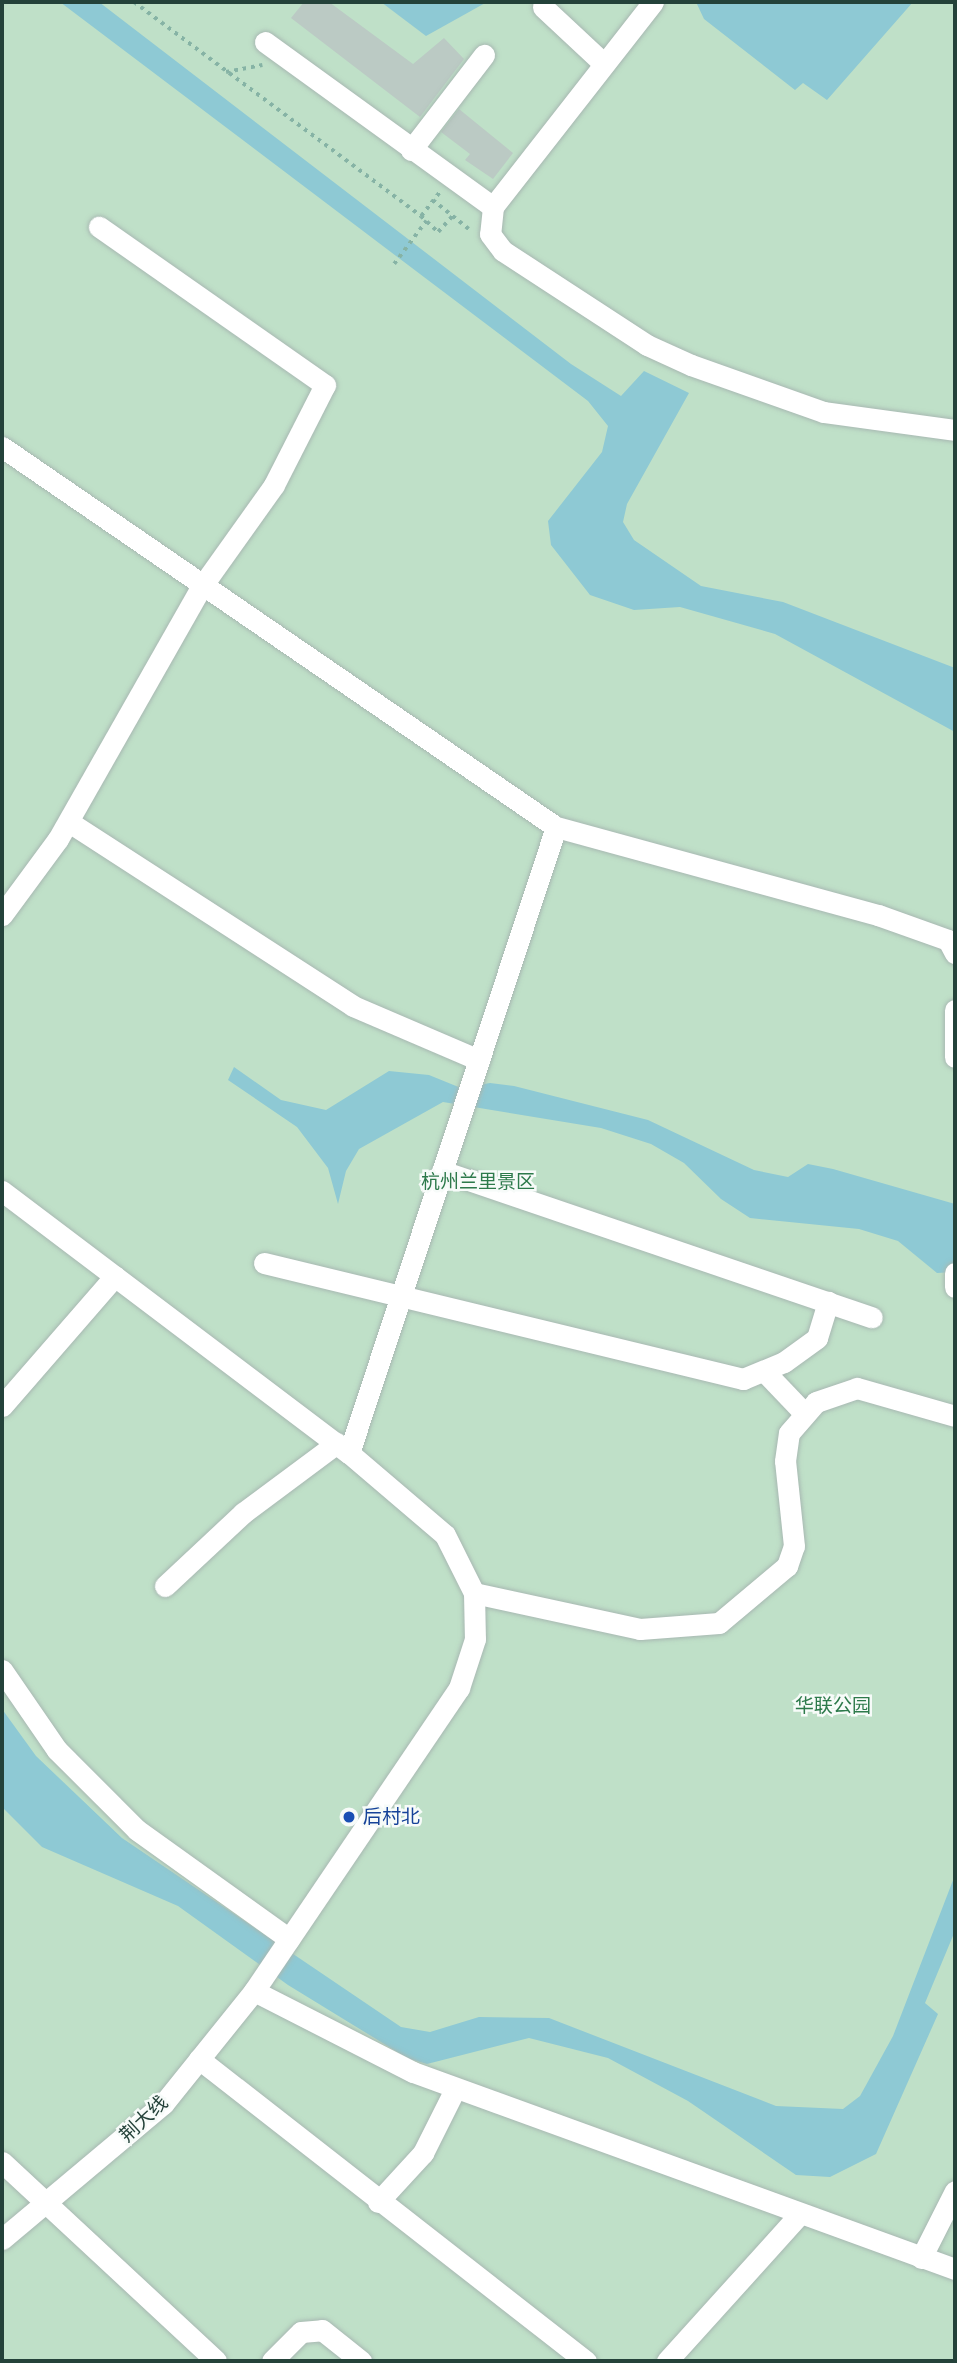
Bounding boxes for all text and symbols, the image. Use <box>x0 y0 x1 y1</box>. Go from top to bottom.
park label: 杭州兰里景区 <box>421 1171 535 1193</box>
park label: 华联公园 <box>795 1695 871 1717</box>
place label: 后村北 <box>363 1806 420 1828</box>
marker: 后村北 <box>341 1809 357 1825</box>
street label: 荆大线 <box>115 2091 173 2147</box>

